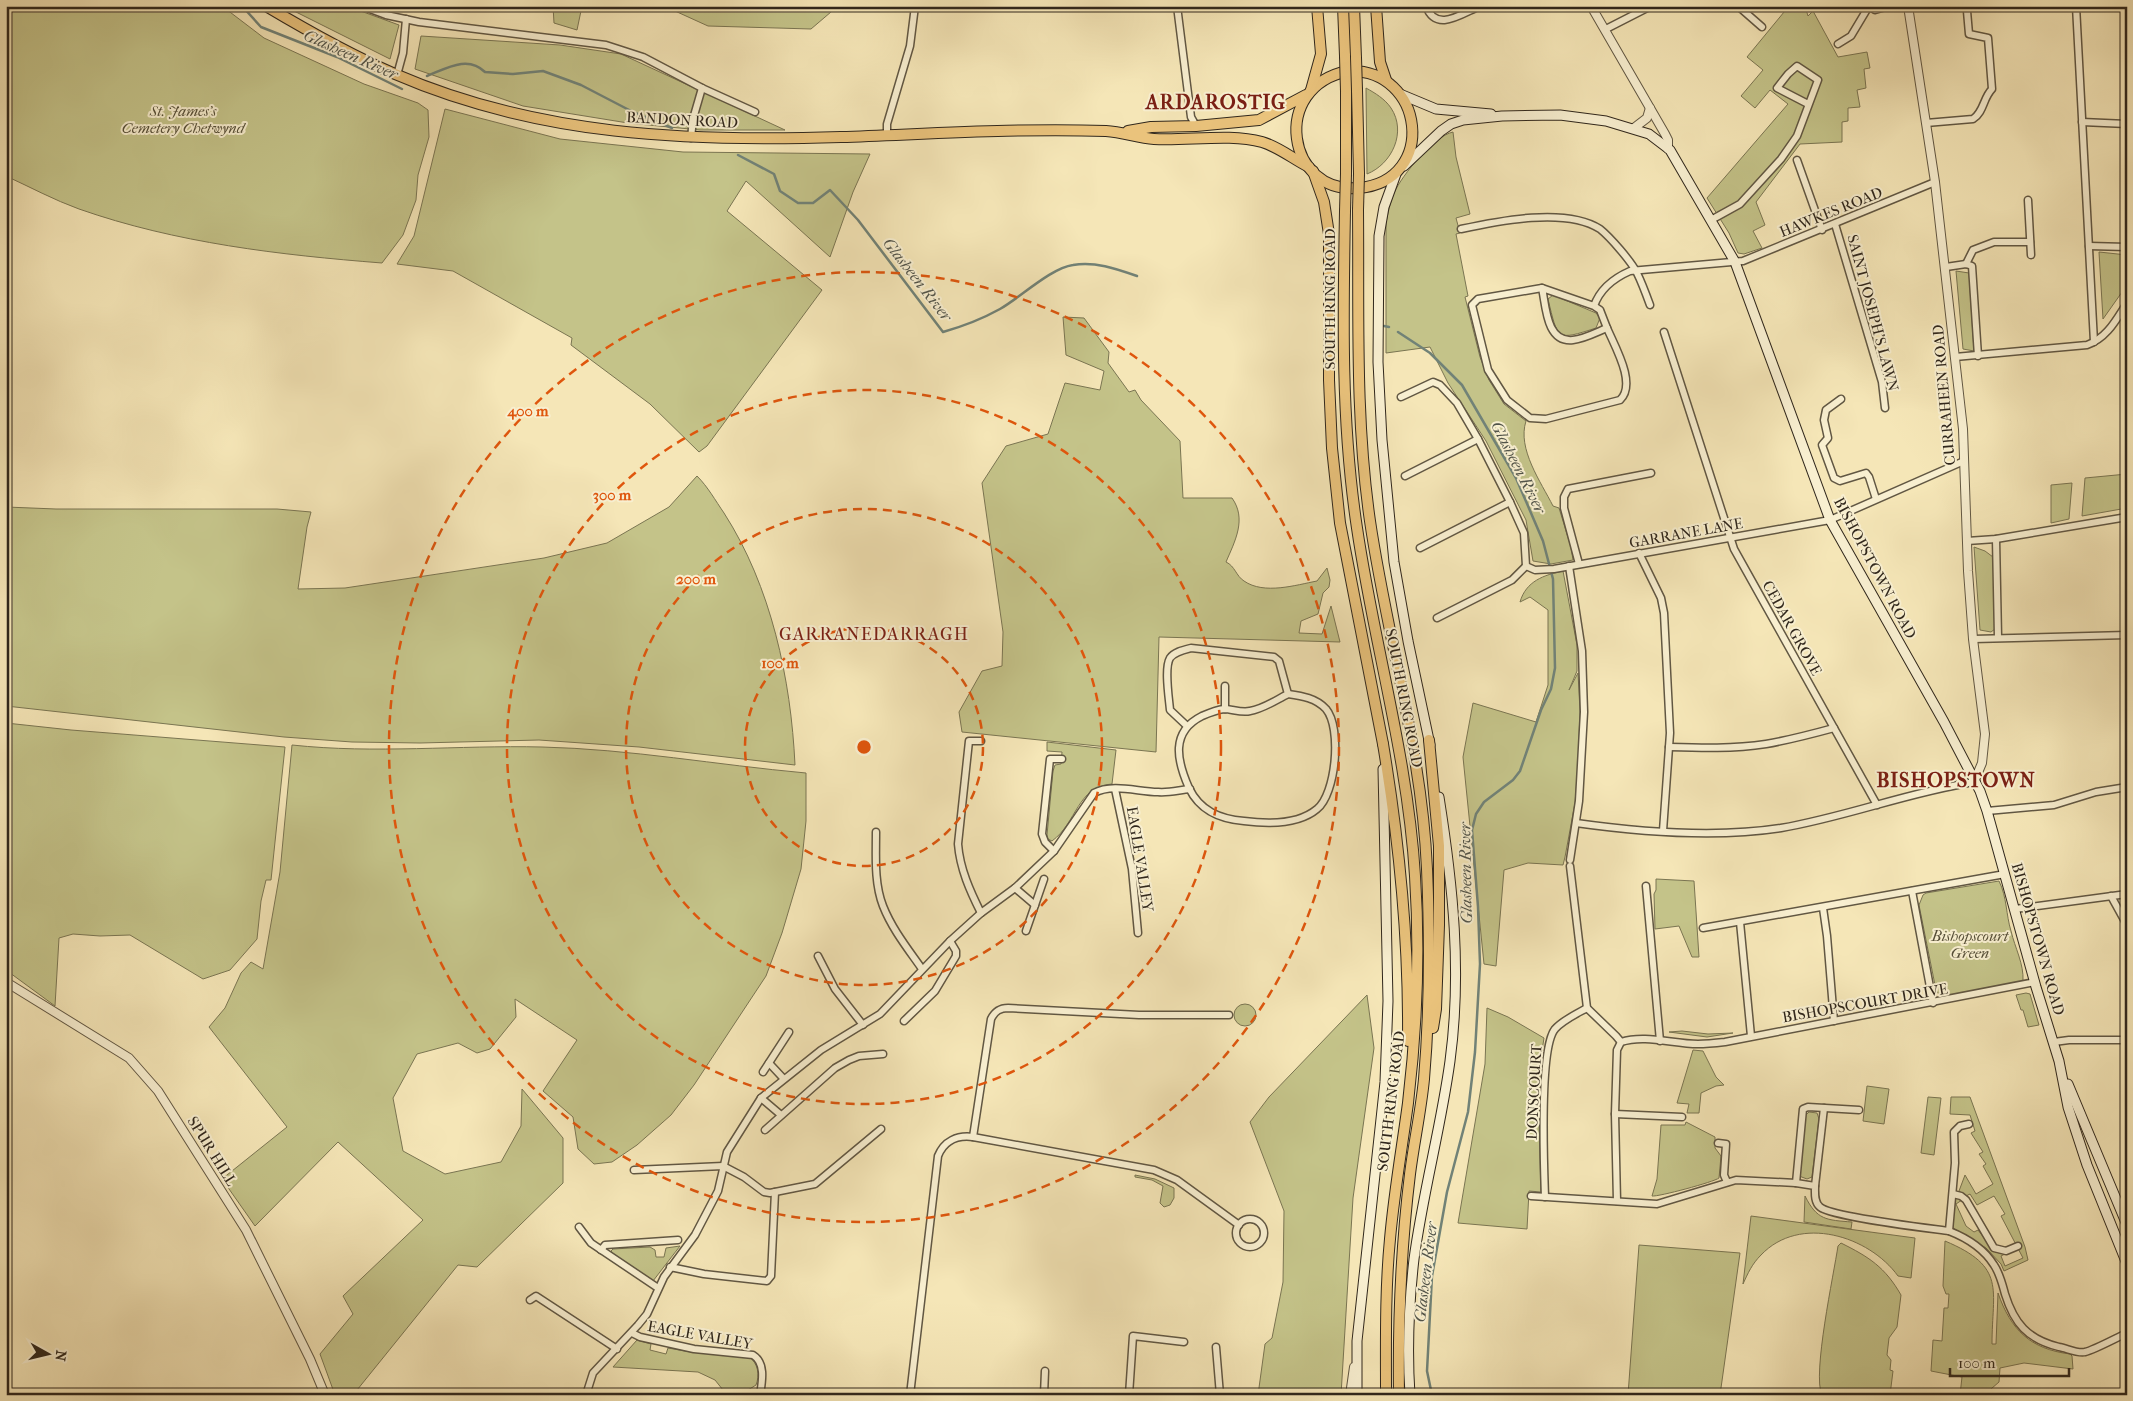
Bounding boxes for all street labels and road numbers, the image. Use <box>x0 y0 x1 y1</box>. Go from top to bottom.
street label: BANDON ROAD <box>626 108 738 132</box>
street label: HAWKES ROAD <box>1777 183 1885 241</box>
street label: SOUTH RING ROAD <box>1321 228 1339 370</box>
street label: SAINT JOSEPH'S LAWN <box>1843 233 1903 394</box>
street label: CURRAHEEN ROAD <box>1929 324 1959 466</box>
street label: BISHOPSTOWN ROAD <box>1830 494 1920 642</box>
street label: GARRANE LANE <box>1628 514 1744 552</box>
street label: CEDAR GROVE <box>1759 577 1825 679</box>
street label: SOUTH RING ROAD <box>1382 627 1426 769</box>
street label: EAGLE VALLEY <box>1123 805 1157 914</box>
street label: BISHOPSTOWN ROAD <box>2008 861 2068 1017</box>
street label: BISHOPSCOURT DRIVE <box>1781 980 1949 1026</box>
street label: SOUTH RING ROAD <box>1373 1030 1409 1172</box>
street label: DONSCOURT <box>1522 1043 1546 1140</box>
street label: SPUR HILL <box>184 1113 240 1189</box>
street label: EAGLE VALLEY <box>646 1317 755 1353</box>

